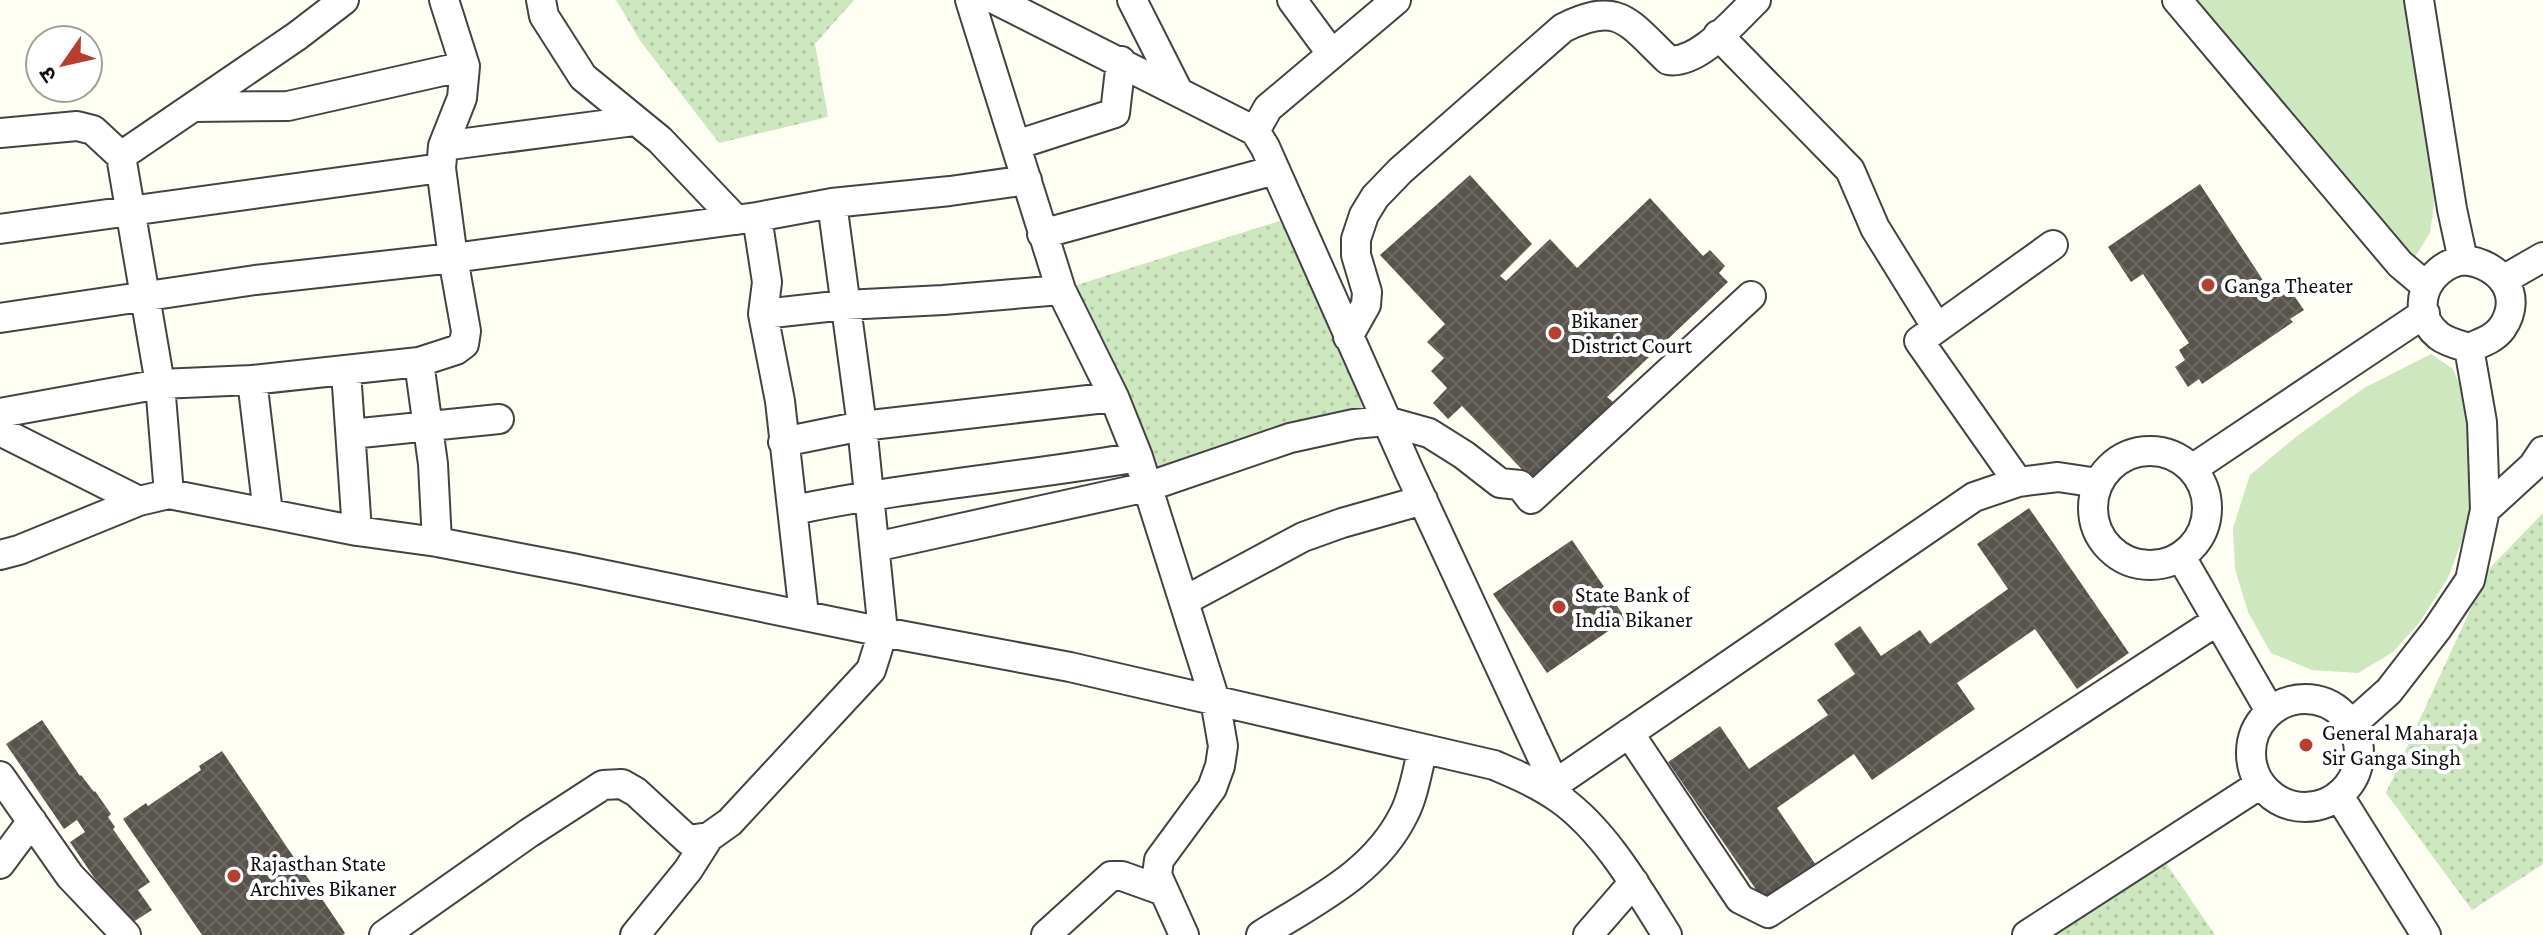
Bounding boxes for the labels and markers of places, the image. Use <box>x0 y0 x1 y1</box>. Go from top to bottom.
place label: Ganga Theater <box>2224 273 2353 298</box>
marker: Ganga Theater <box>2199 276 2217 294</box>
place label: Bikaner District Court <box>1571 308 1693 358</box>
marker: Bikaner District Court <box>1546 324 1564 342</box>
place label: State Bank of India Bikaner <box>1575 582 1693 632</box>
marker: State Bank of India Bikaner <box>1550 598 1568 616</box>
place label: General Maharaja Sir Ganga Singh <box>2322 720 2478 770</box>
marker: General Maharaja Sir Ganga Singh <box>2297 736 2315 754</box>
place label: Rajasthan State Archives Bikaner <box>250 851 397 901</box>
marker: Rajasthan State Archives Bikaner <box>225 867 243 885</box>

